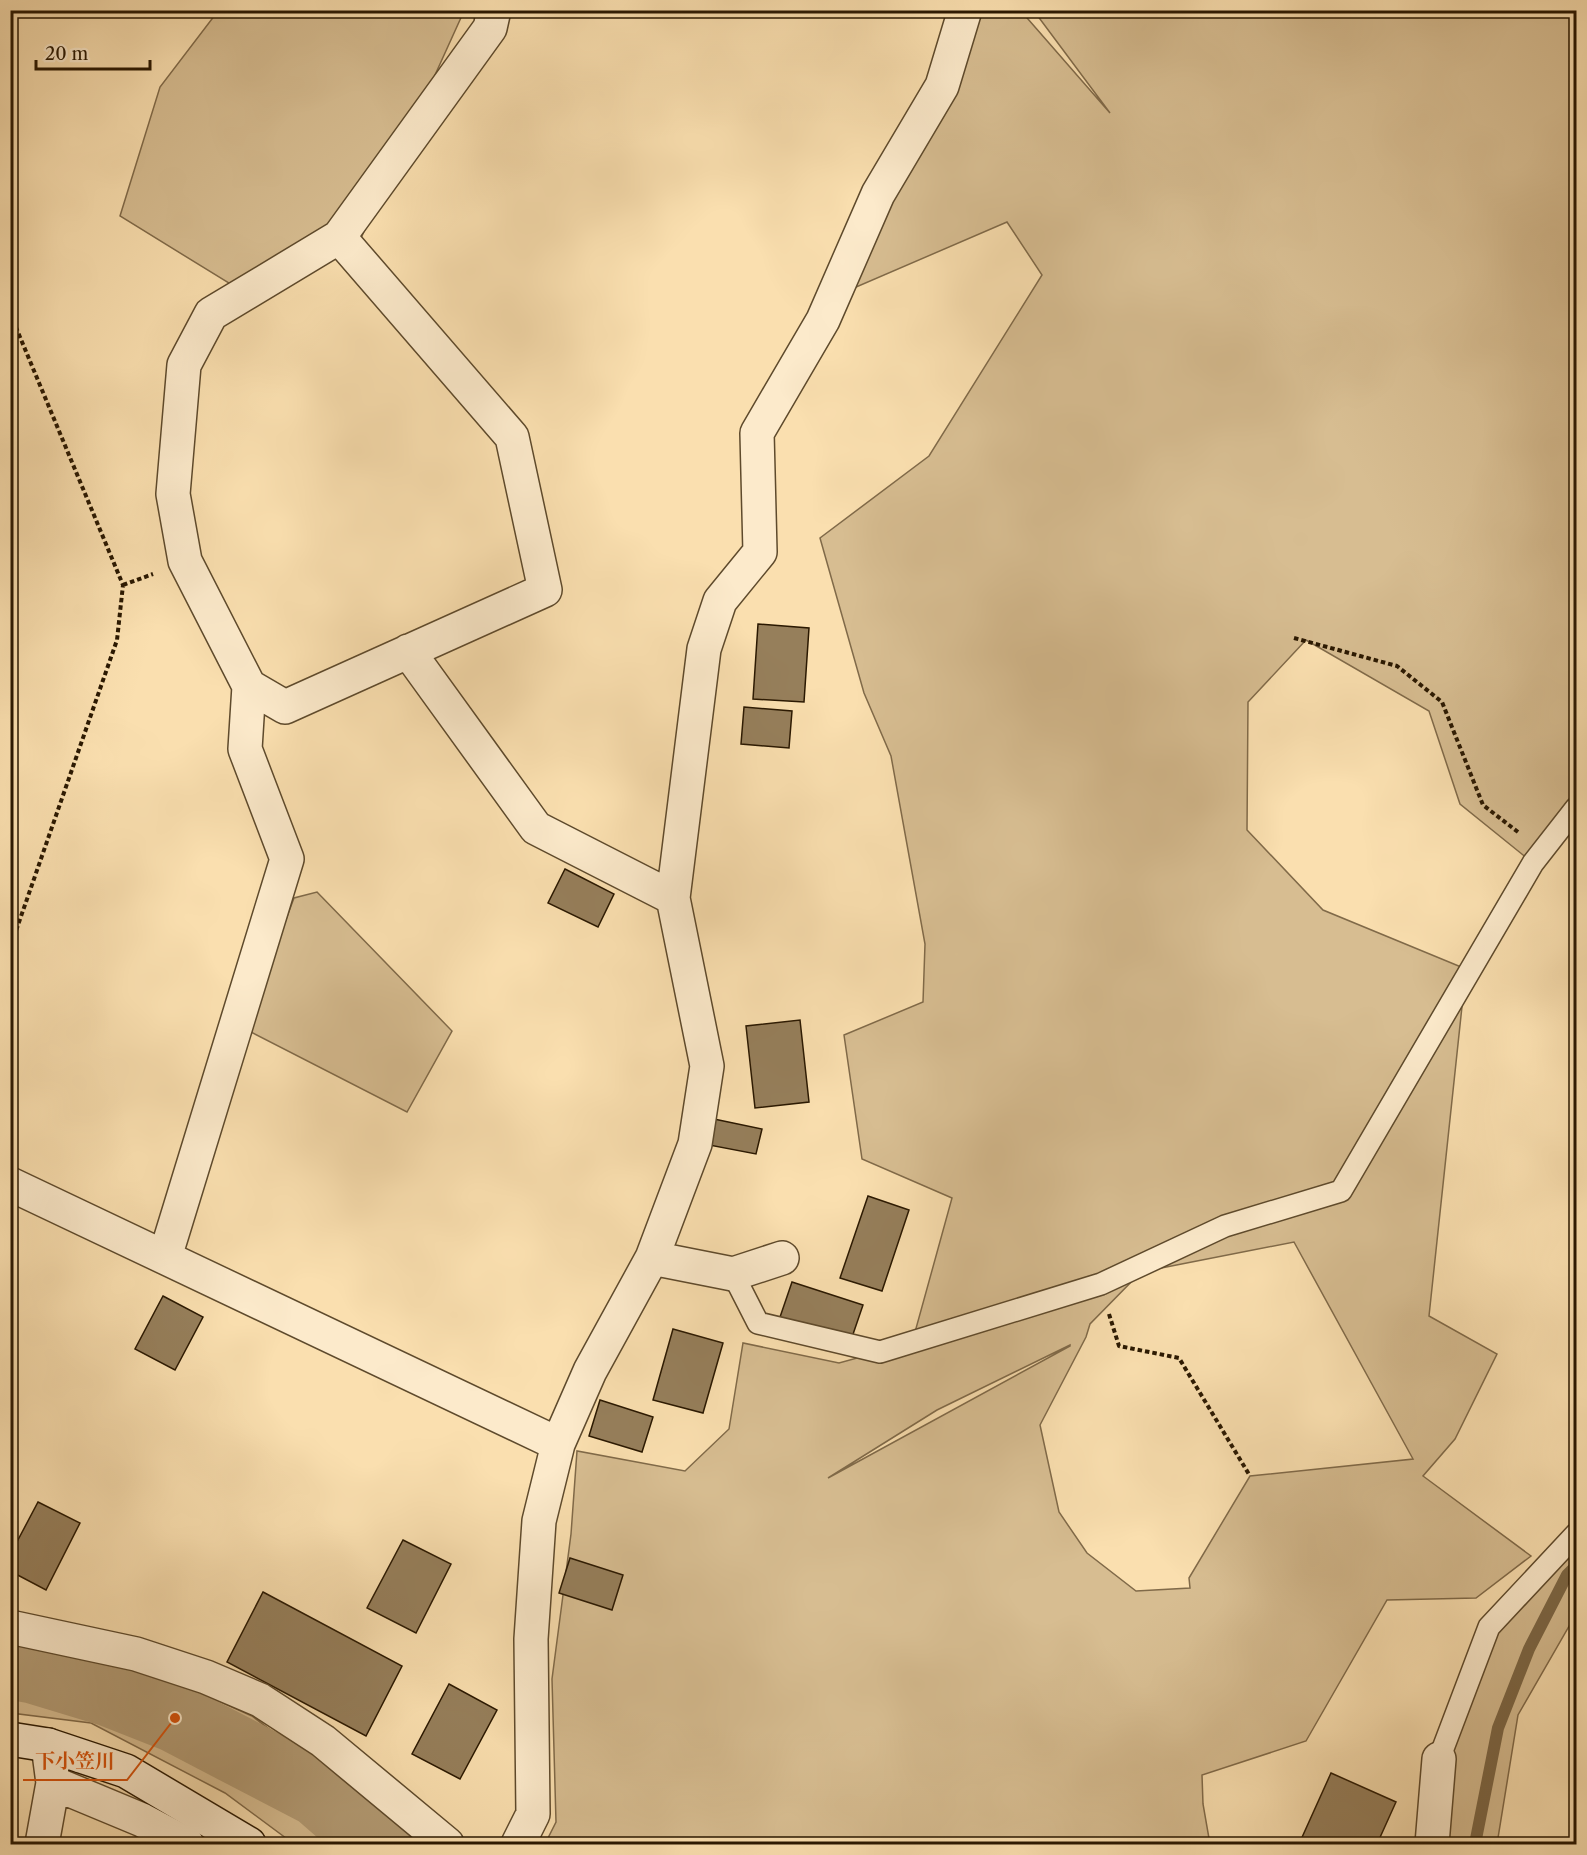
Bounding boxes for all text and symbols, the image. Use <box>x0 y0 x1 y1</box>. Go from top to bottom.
scale bar <box>36 33 150 71</box>
text: 20 m <box>45 43 89 65</box>
callout: 下小笠川 <box>23 1742 127 1780</box>
text: 下小笠川 <box>35 1749 115 1773</box>

